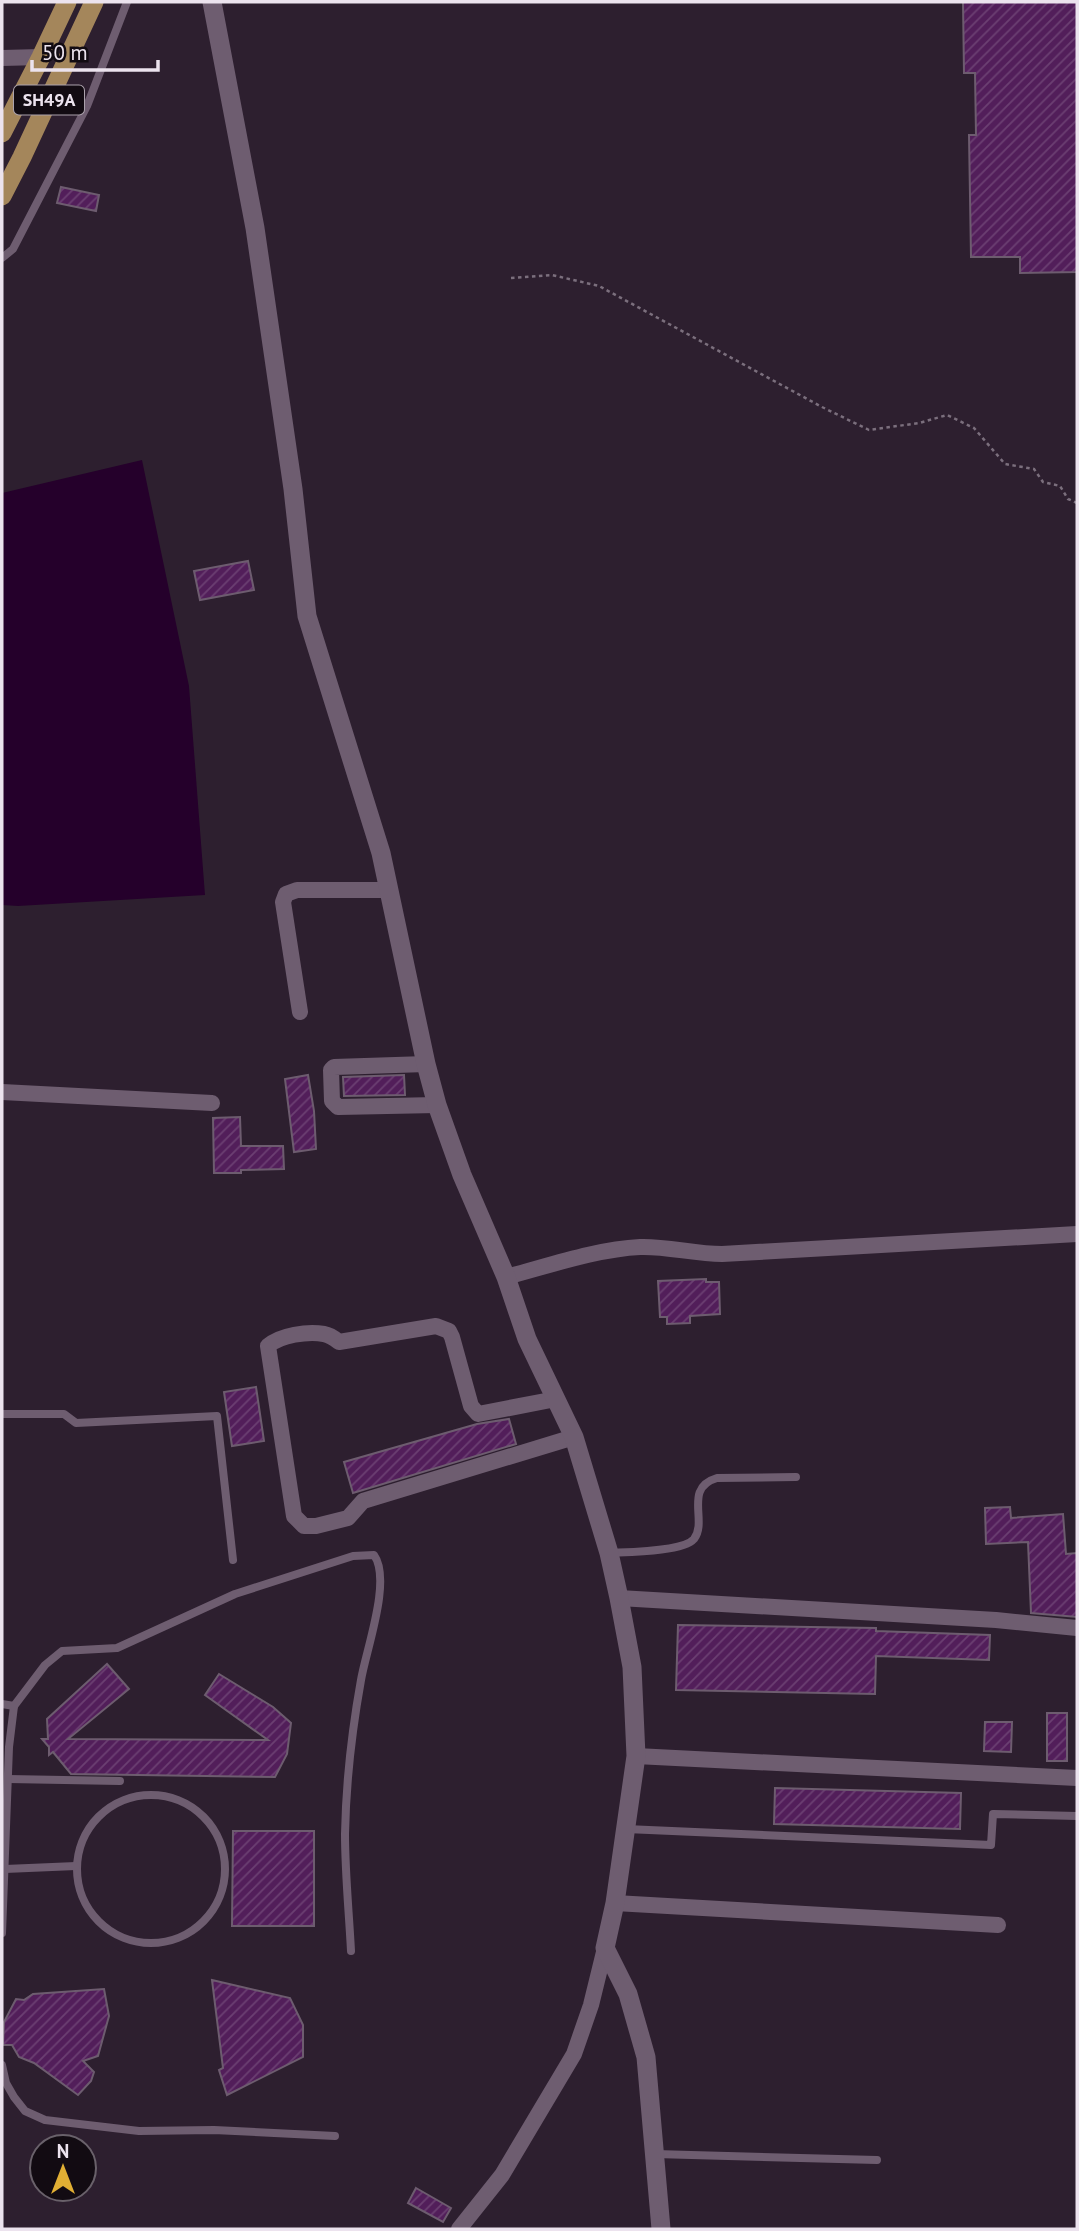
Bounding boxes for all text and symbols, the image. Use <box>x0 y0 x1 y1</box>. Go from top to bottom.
scale bar <box>32 28 158 72</box>
text: 50 m <box>42 39 88 66</box>
road number: SH49A <box>14 86 84 114</box>
north arrow <box>28 2133 98 2203</box>
text: N <box>57 2139 69 2163</box>

